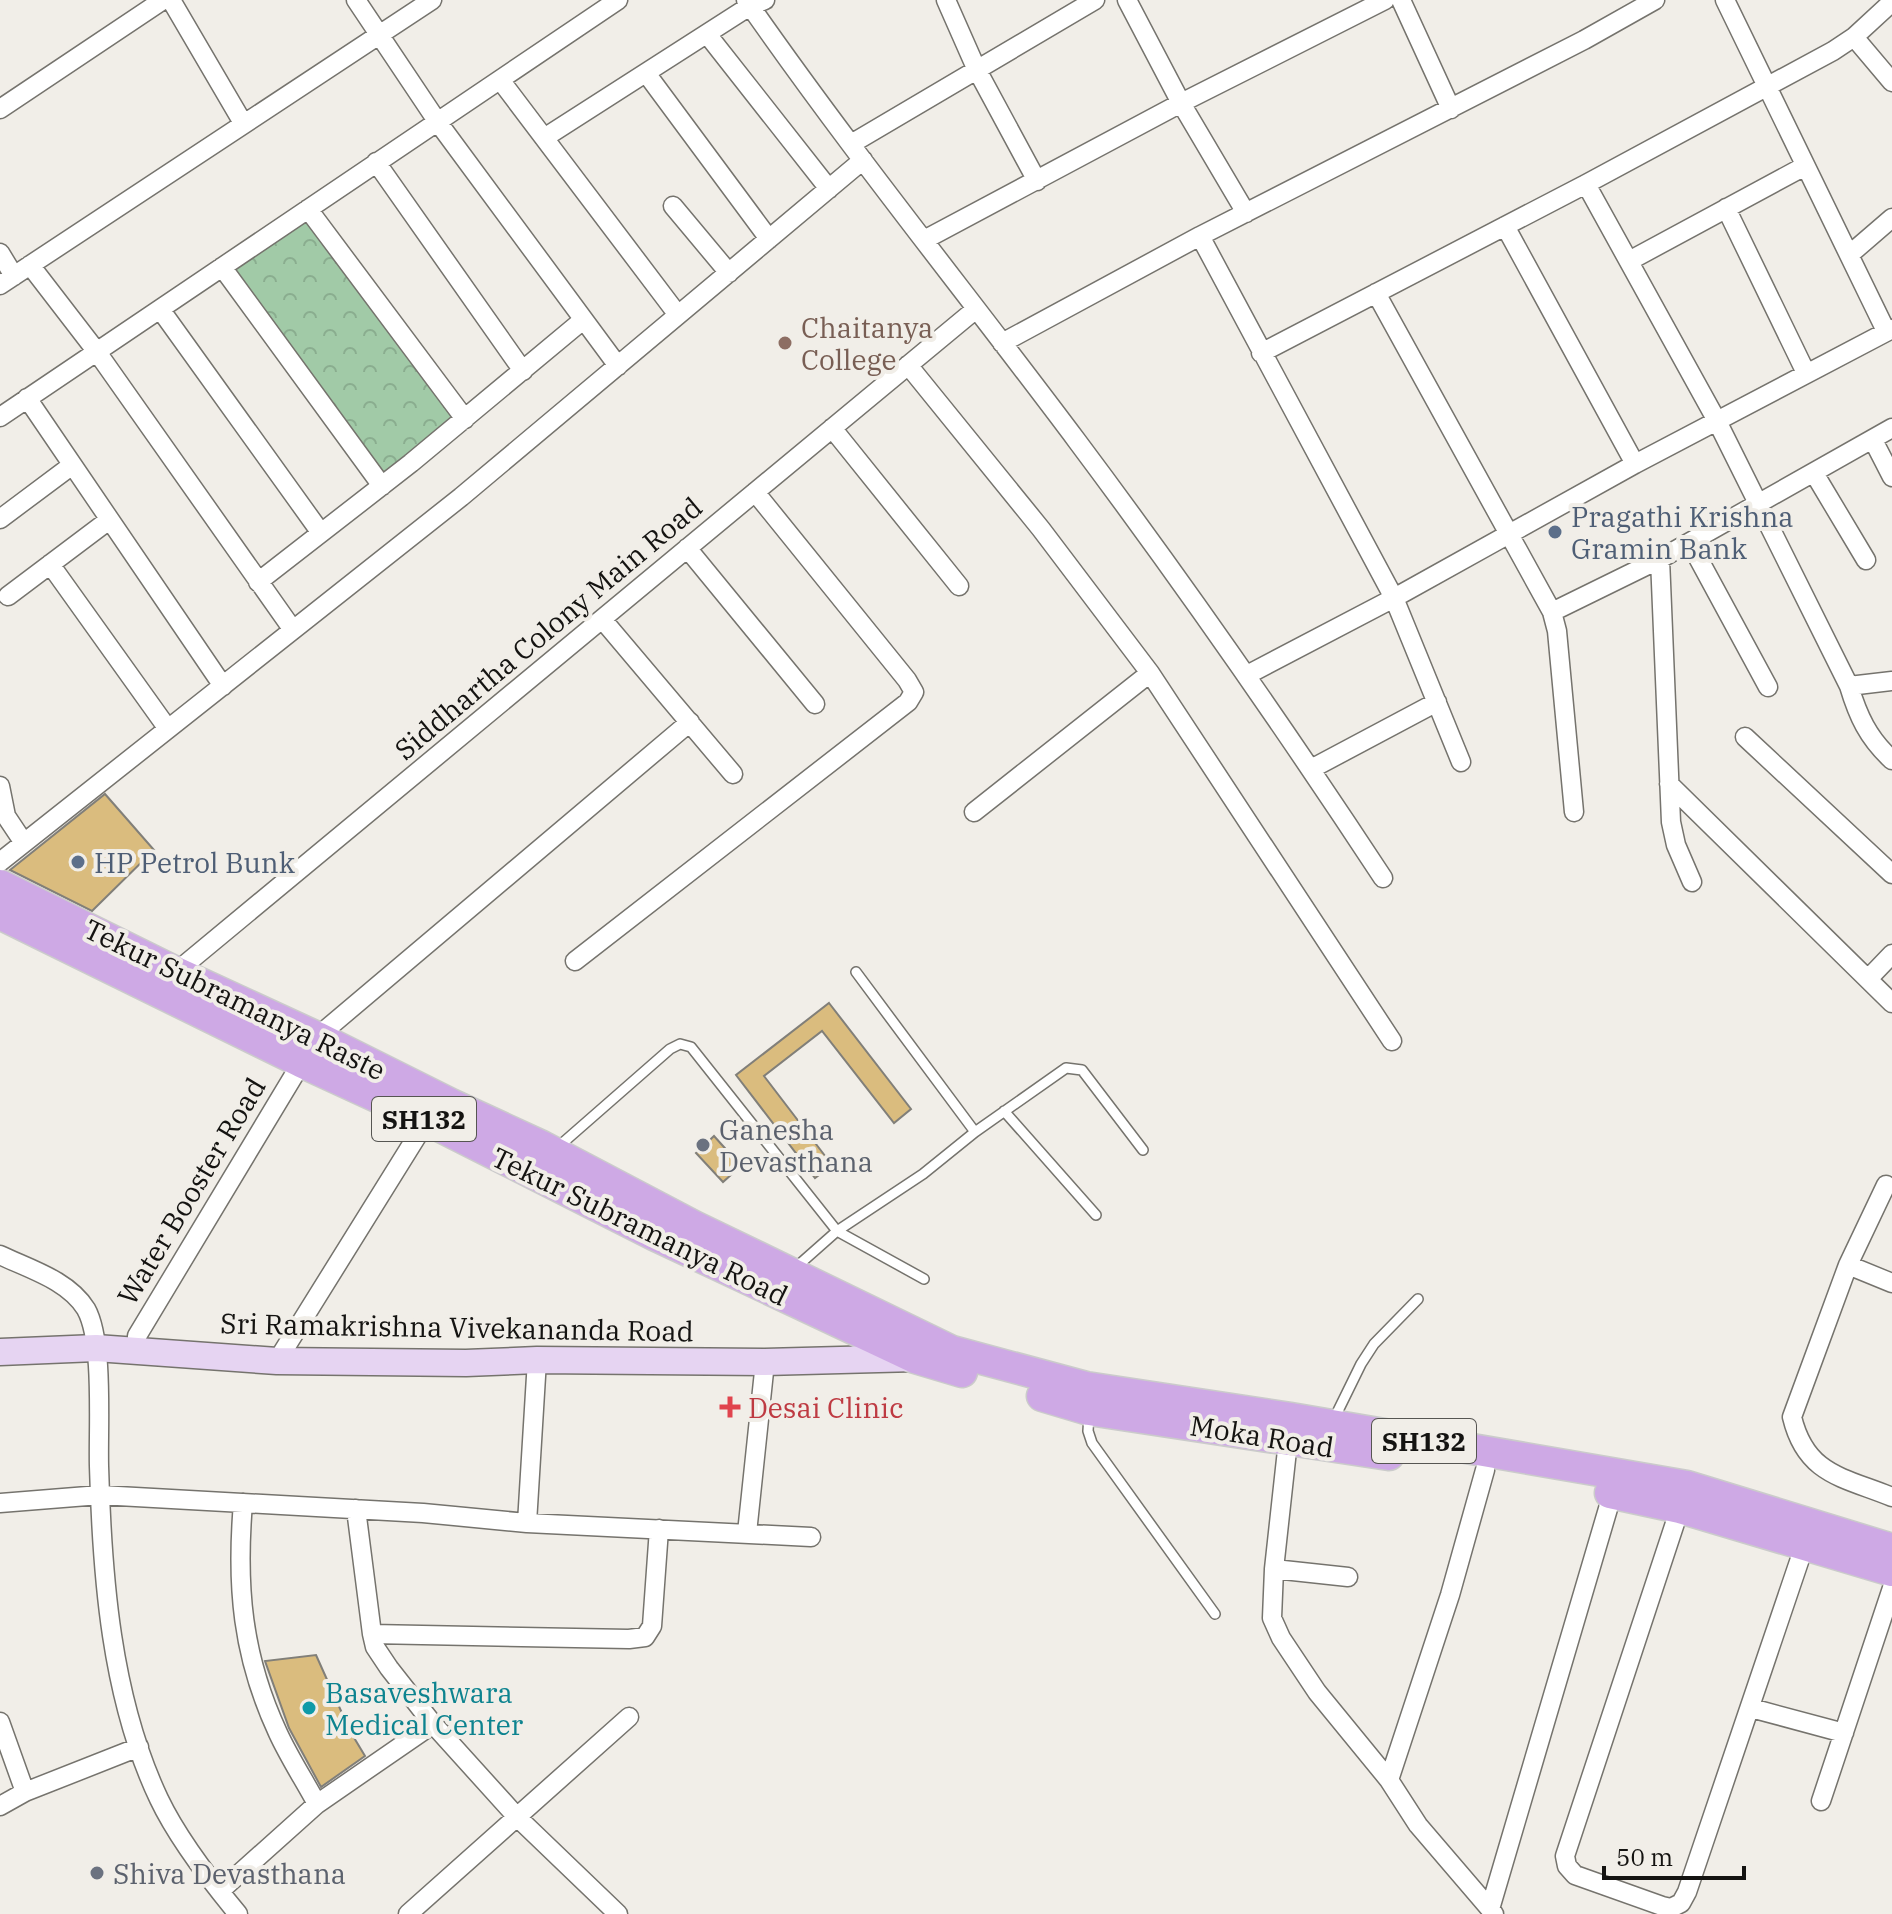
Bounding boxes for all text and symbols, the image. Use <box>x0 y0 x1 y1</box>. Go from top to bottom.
place label: Chaitanya College <box>801 309 933 378</box>
marker: Chaitanya College <box>776 334 794 352</box>
street label: Siddhartha Colony Main Road <box>387 488 709 768</box>
place label: Pragathi Krishna Gramin Bank <box>1571 498 1794 567</box>
marker: Pragathi Krishna Gramin Bank <box>1546 523 1564 541</box>
place label: HP Petrol Bunk <box>94 844 296 881</box>
marker: HP Petrol Bunk <box>69 853 87 871</box>
street label: Tekur Subramanya Raste <box>78 910 392 1088</box>
street label: Water Booster Road <box>108 1071 274 1311</box>
road number: SH132 <box>372 1097 476 1141</box>
place label: Ganesha Devasthana <box>719 1111 873 1180</box>
marker: Ganesha Devasthana <box>694 1136 712 1154</box>
street label: Tekur Subramanya Road <box>486 1138 794 1314</box>
street label: Sri Ramakrishna Vivekananda Road <box>220 1304 694 1350</box>
place label: Desai Clinic <box>748 1389 904 1426</box>
marker: Desai Clinic <box>719 1396 741 1418</box>
street label: Moka Road <box>1187 1406 1337 1466</box>
road number: SH132 <box>1372 1419 1476 1463</box>
place label: Basaveshwara Medical Center <box>325 1674 524 1743</box>
marker: Basaveshwara Medical Center <box>300 1699 318 1717</box>
scale bar <box>1604 1830 1744 1880</box>
text: 50 m <box>1616 1841 1673 1873</box>
place label: Shiva Devasthana <box>113 1855 346 1892</box>
marker: Shiva Devasthana <box>88 1864 106 1882</box>

